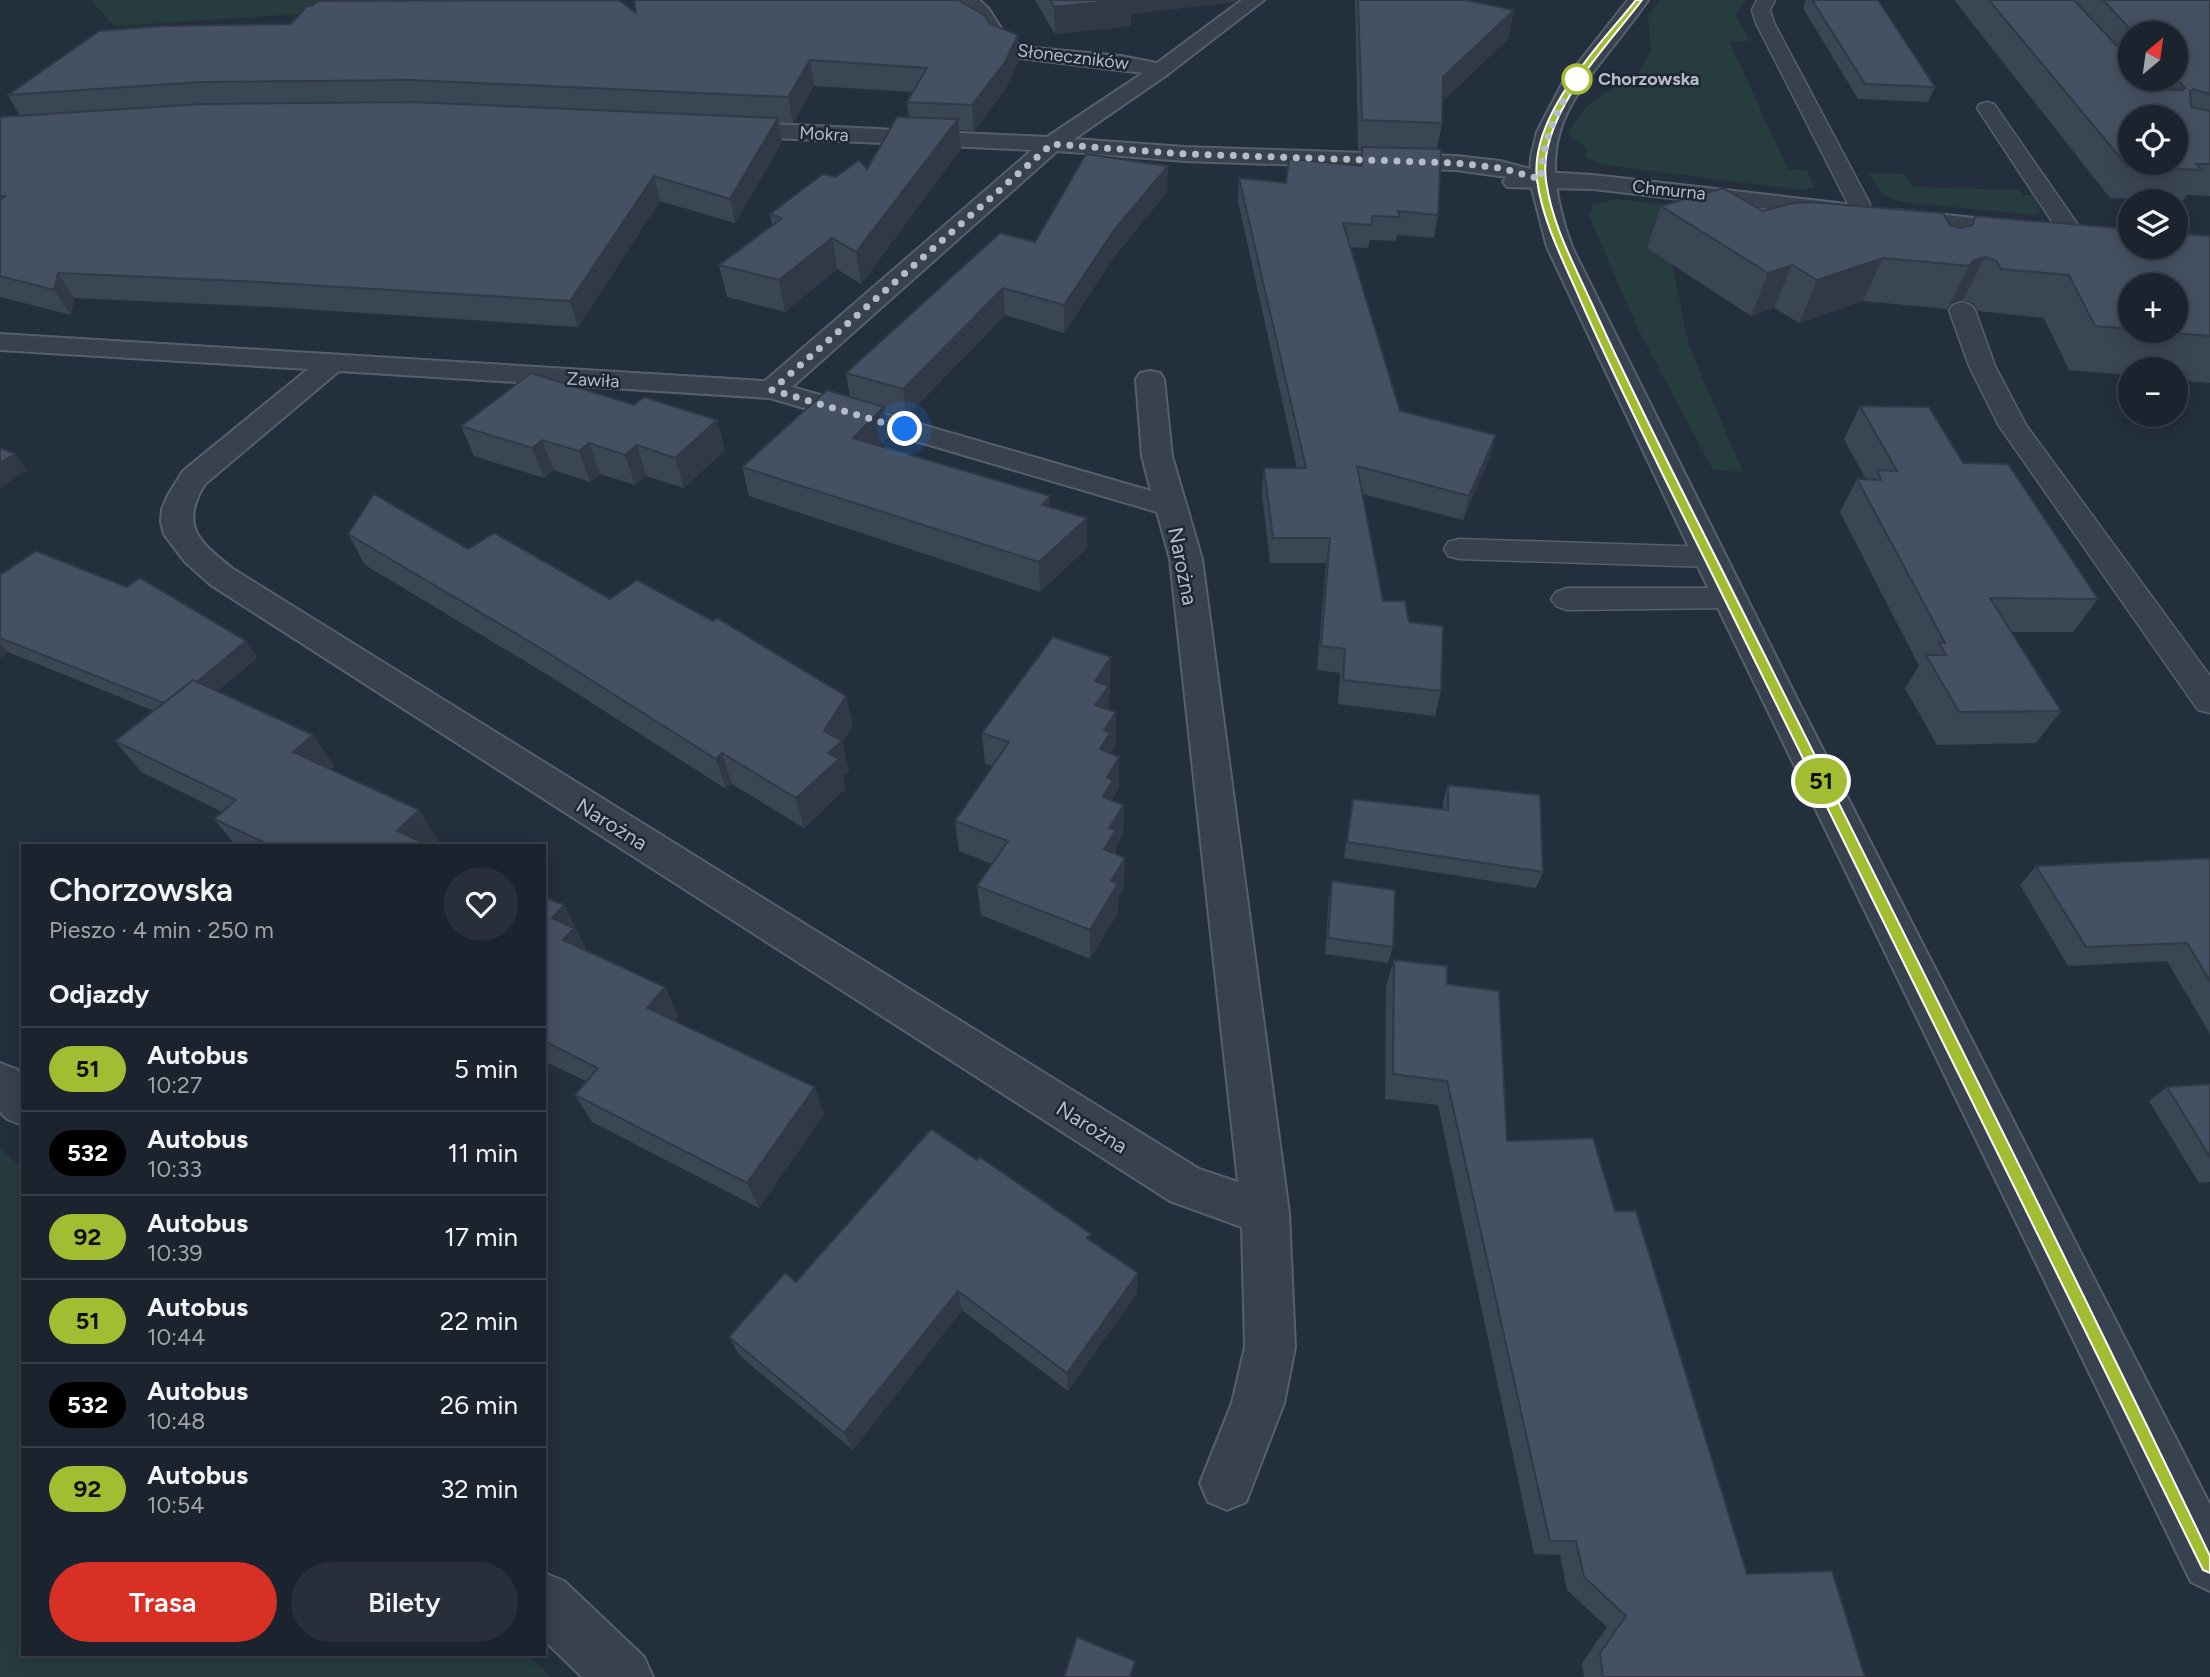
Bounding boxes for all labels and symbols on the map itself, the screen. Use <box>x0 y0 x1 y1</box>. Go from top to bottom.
north arrow <box>2118 21 2188 91</box>
street label: Słoneczników <box>1016 39 1130 75</box>
marker: Chorzowska <box>1562 64 1592 94</box>
place label: Chorzowska <box>1598 68 1699 90</box>
street label: Mokra <box>799 122 849 146</box>
street label: Chmurna <box>1631 175 1707 205</box>
street label: Zawiła <box>566 368 620 392</box>
your location <box>887 411 922 446</box>
street label: Narożna <box>1163 525 1203 607</box>
line badge: 51 <box>1790 758 1853 804</box>
street label: Narożna <box>572 792 652 856</box>
street label: Narożna <box>1052 1095 1132 1159</box>

